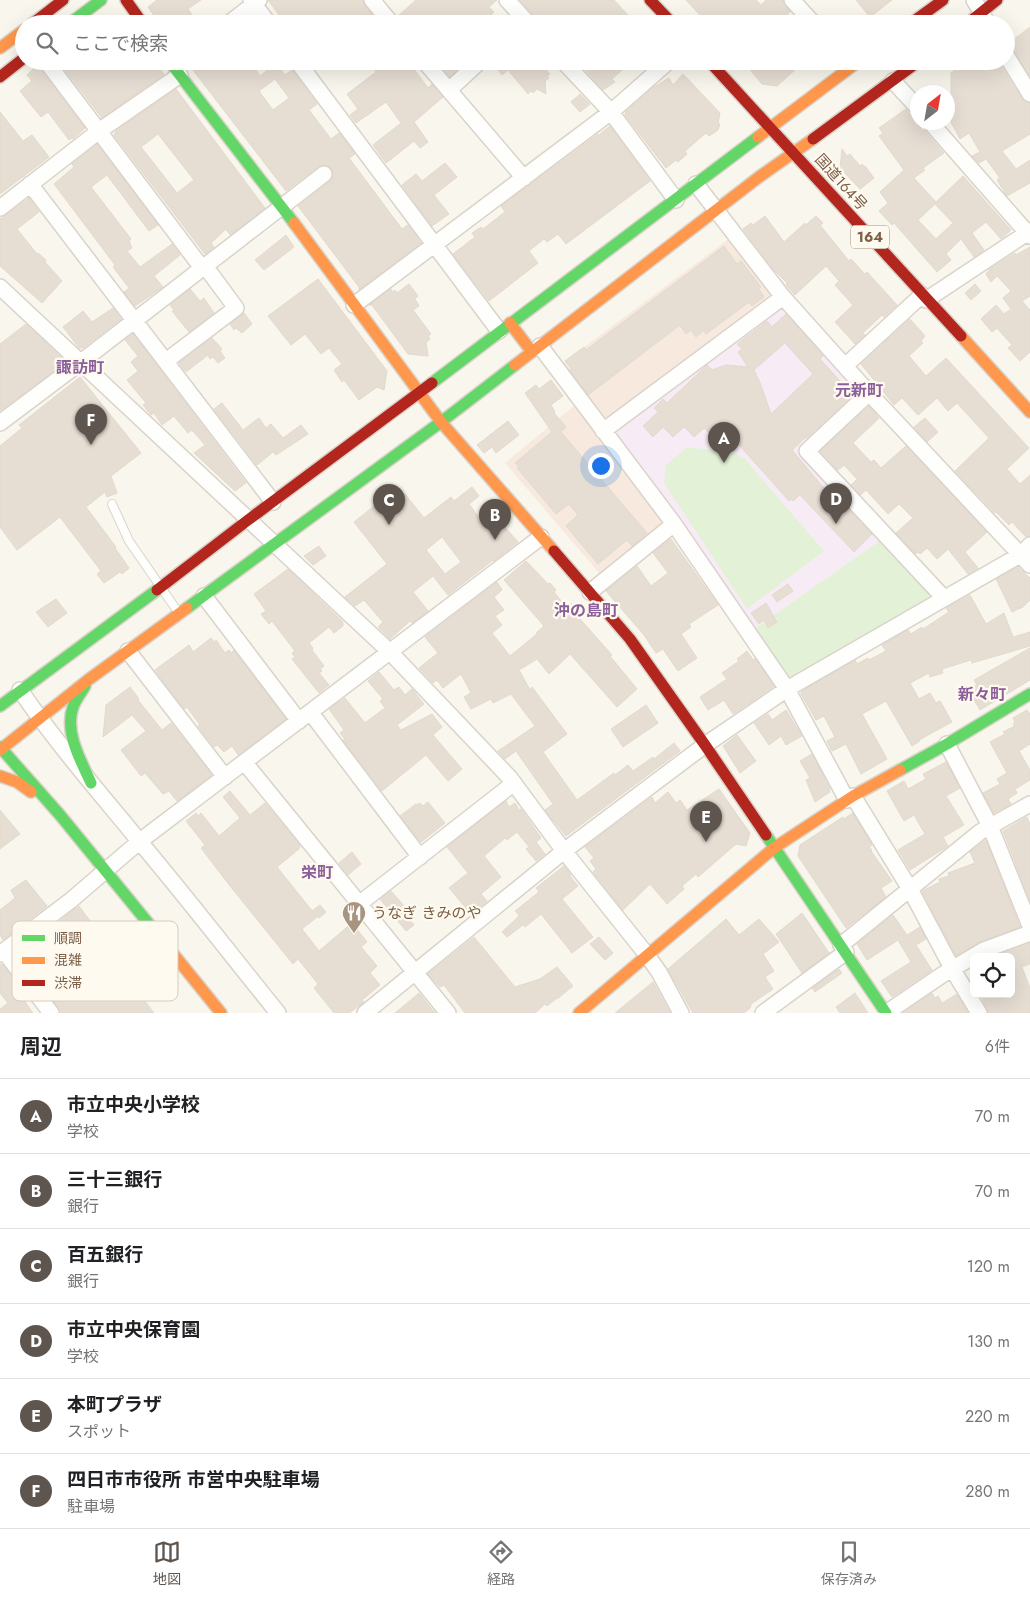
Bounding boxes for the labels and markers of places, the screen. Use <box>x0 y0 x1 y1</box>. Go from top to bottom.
pin: F <box>75 404 107 445</box>
pin: A <box>708 422 740 463</box>
pin: D <box>820 483 852 524</box>
pin: C <box>373 484 405 525</box>
pin: B <box>479 499 511 540</box>
pin: E <box>690 801 722 842</box>
restaurant icon: うなぎ きみのや <box>341 900 367 934</box>
place label: うなぎ きみのや <box>372 902 482 924</box>

